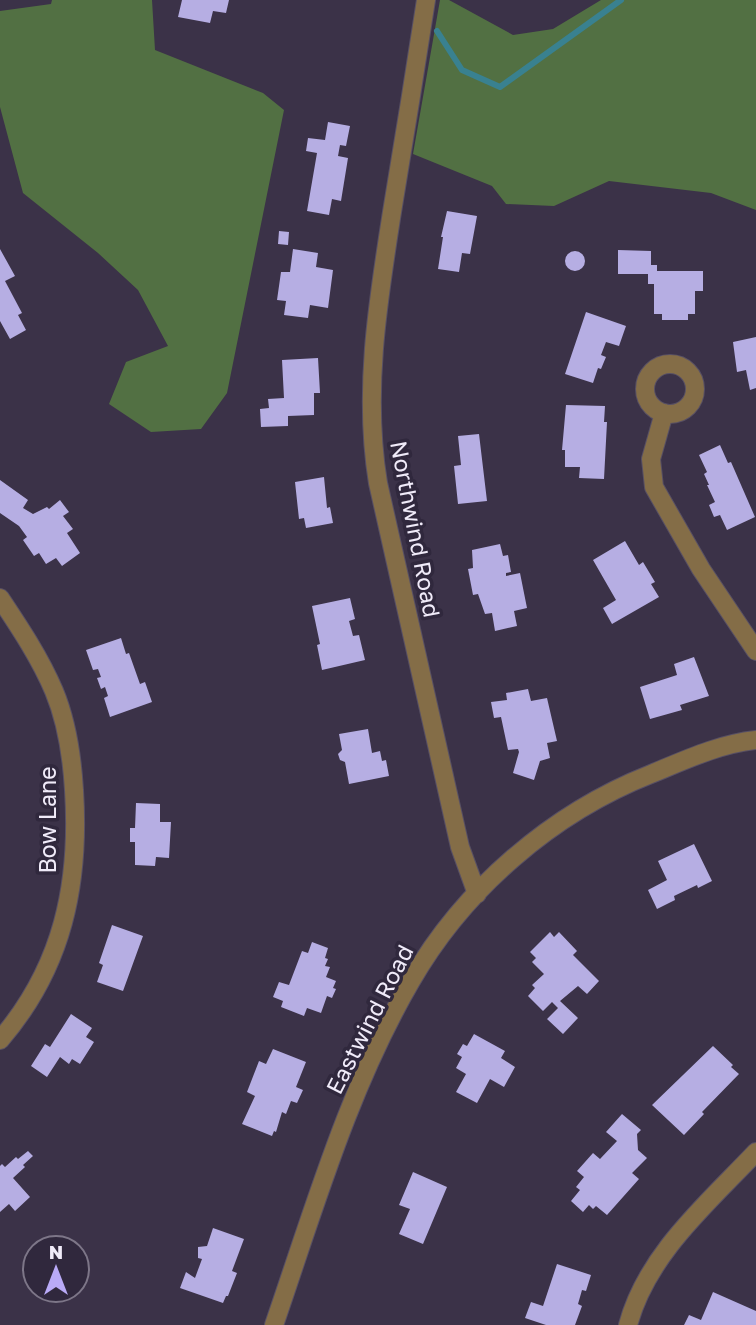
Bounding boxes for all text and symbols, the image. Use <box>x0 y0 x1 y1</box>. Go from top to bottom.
street label: Northwind Road <box>385 438 447 620</box>
street label: Bow Lane <box>33 766 61 874</box>
street label: Eastwind Road <box>319 940 419 1098</box>
north arrow <box>21 1234 91 1304</box>
text: N <box>49 1240 63 1263</box>

